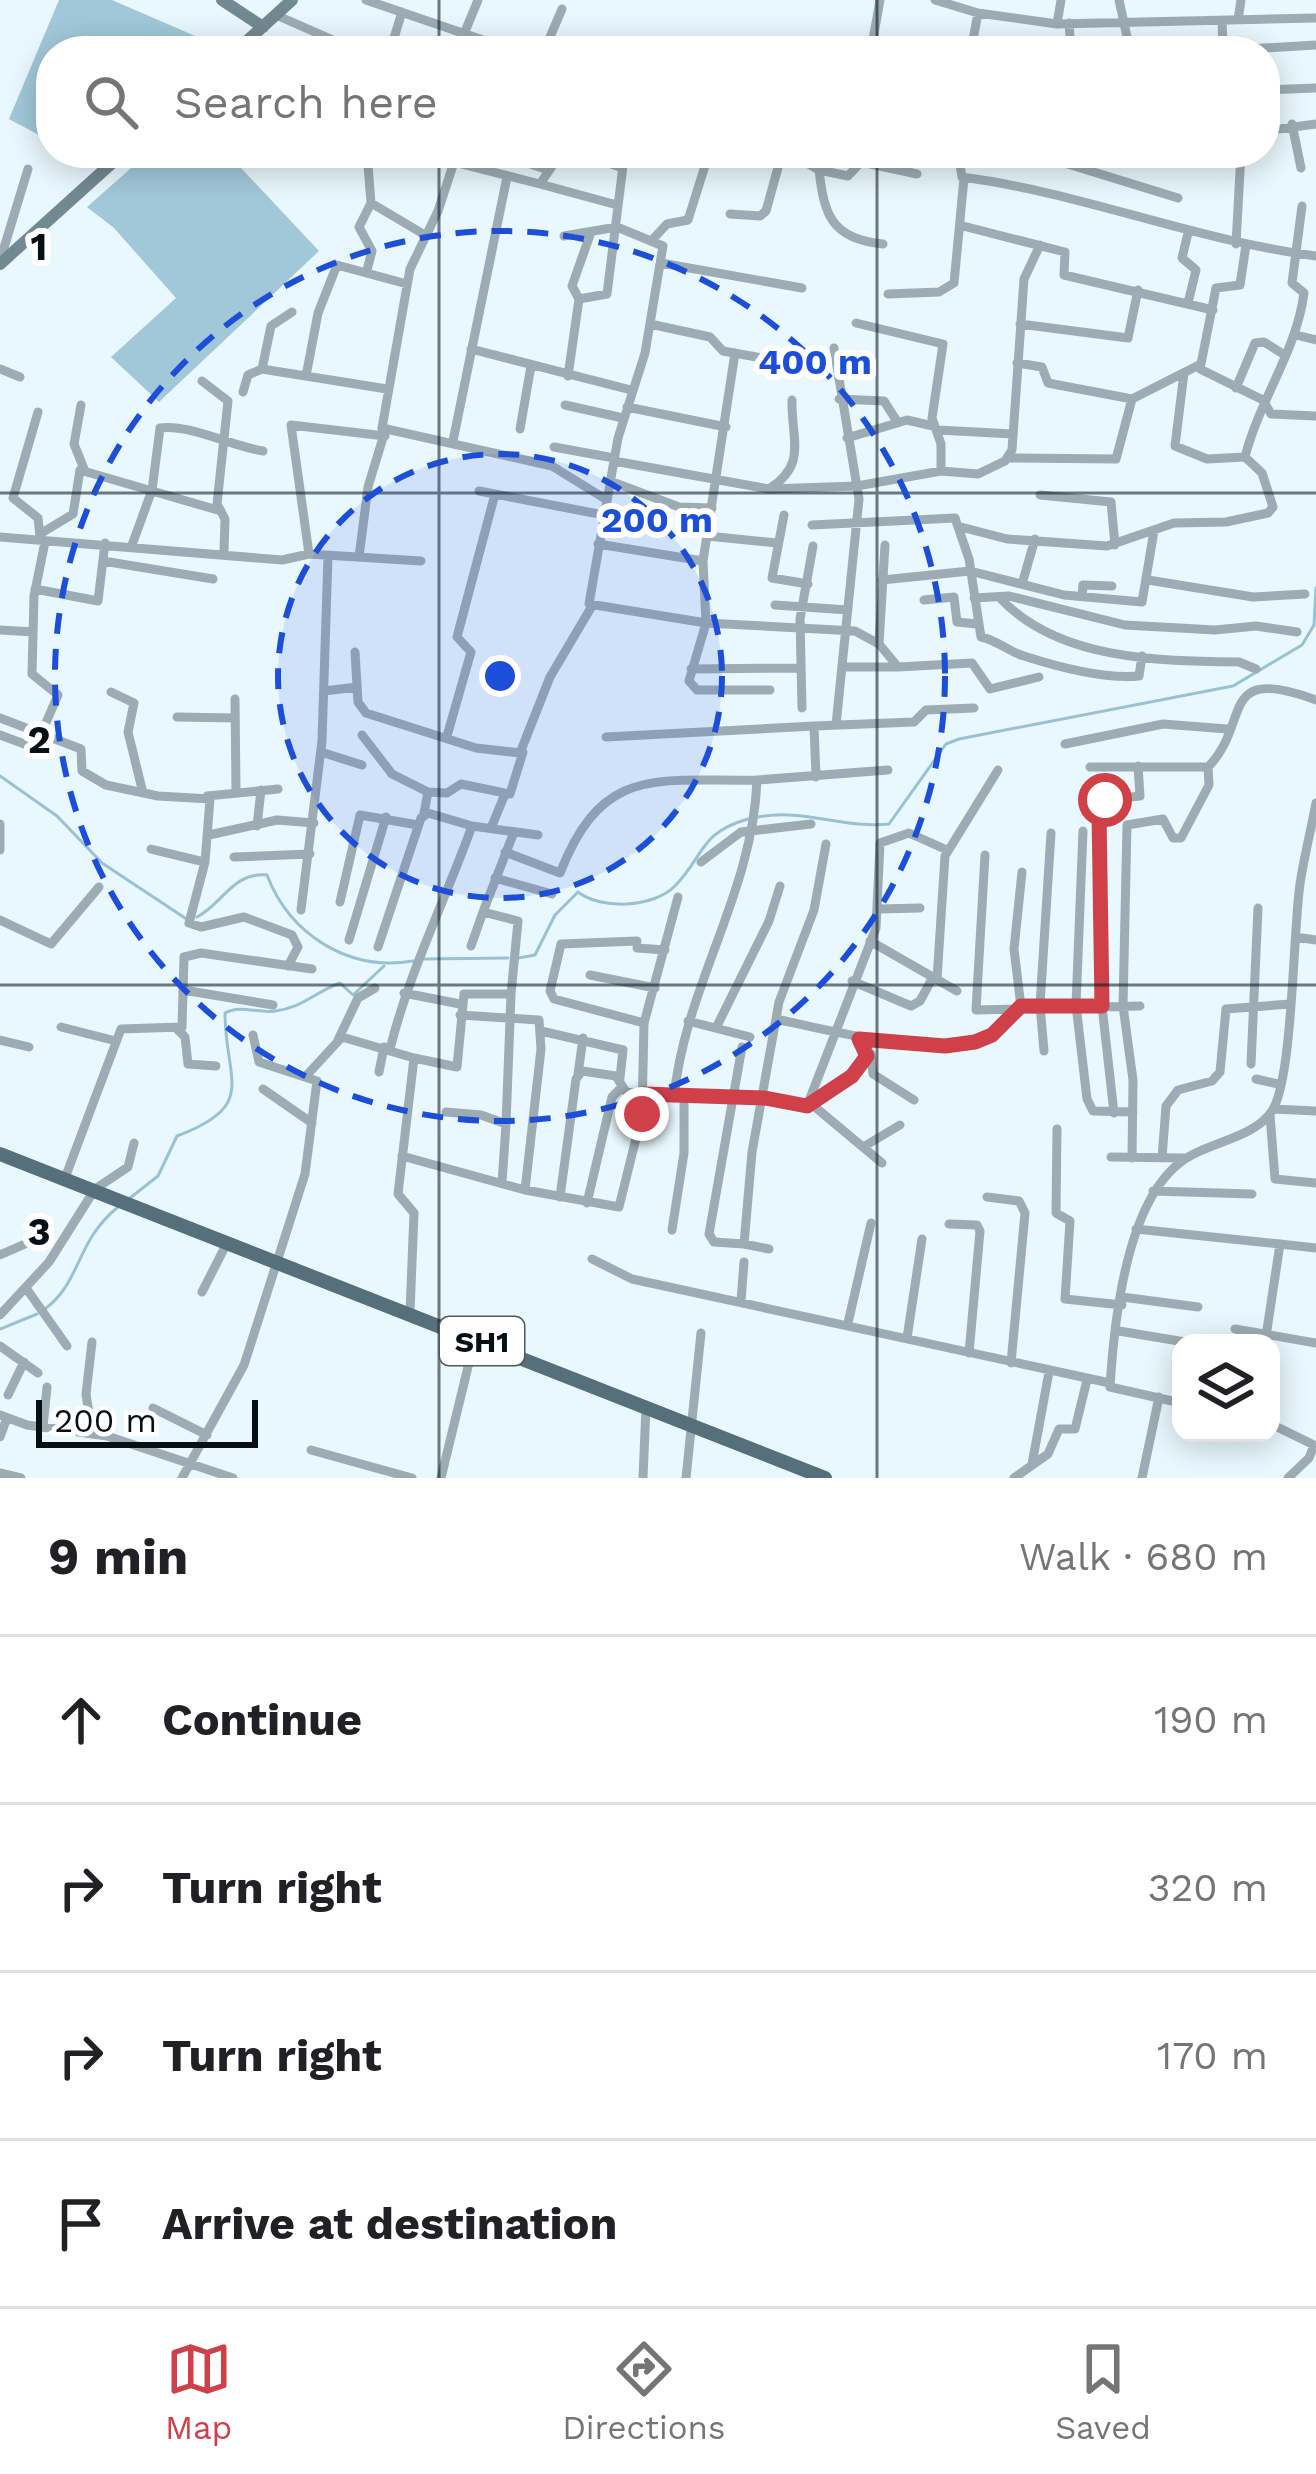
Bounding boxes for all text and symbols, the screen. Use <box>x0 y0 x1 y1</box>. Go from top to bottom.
search box <box>36 36 1280 168</box>
icon: search <box>78 69 144 135</box>
text: Search here <box>174 76 438 129</box>
text: 1 <box>31 224 47 269</box>
text: 400 m <box>758 341 872 383</box>
text: 200 m <box>601 499 713 541</box>
centre of rings <box>479 655 521 697</box>
text: 2 <box>27 717 51 762</box>
route start <box>1078 773 1132 827</box>
route end <box>615 1087 669 1141</box>
text: 3 <box>27 1209 51 1254</box>
road number: SH1 <box>440 1317 524 1365</box>
map controls <box>1172 1334 1280 1442</box>
button: layers <box>1172 1334 1280 1442</box>
scale bar <box>36 1394 258 1447</box>
text: 200 m <box>54 1401 157 1440</box>
text: 9 min <box>48 1527 188 1586</box>
text: Walk · 680 m <box>1019 1534 1268 1579</box>
icon: ahead <box>48 1687 114 1753</box>
text: Continue <box>162 1693 362 1746</box>
text: 190 m <box>1154 1697 1268 1742</box>
icon: right <box>48 1855 114 1921</box>
text: Turn right <box>162 1861 382 1914</box>
text: 320 m <box>1148 1865 1268 1910</box>
icon: right <box>48 2023 114 2089</box>
text: Turn right <box>162 2029 382 2082</box>
text: 170 m <box>1157 2033 1268 2078</box>
icon: arrive <box>48 2191 114 2257</box>
text: Arrive at destination <box>162 2197 617 2250</box>
tab: Map <box>165 2336 232 2447</box>
tab: Directions <box>562 2336 725 2447</box>
tab: Saved <box>1055 2336 1151 2447</box>

